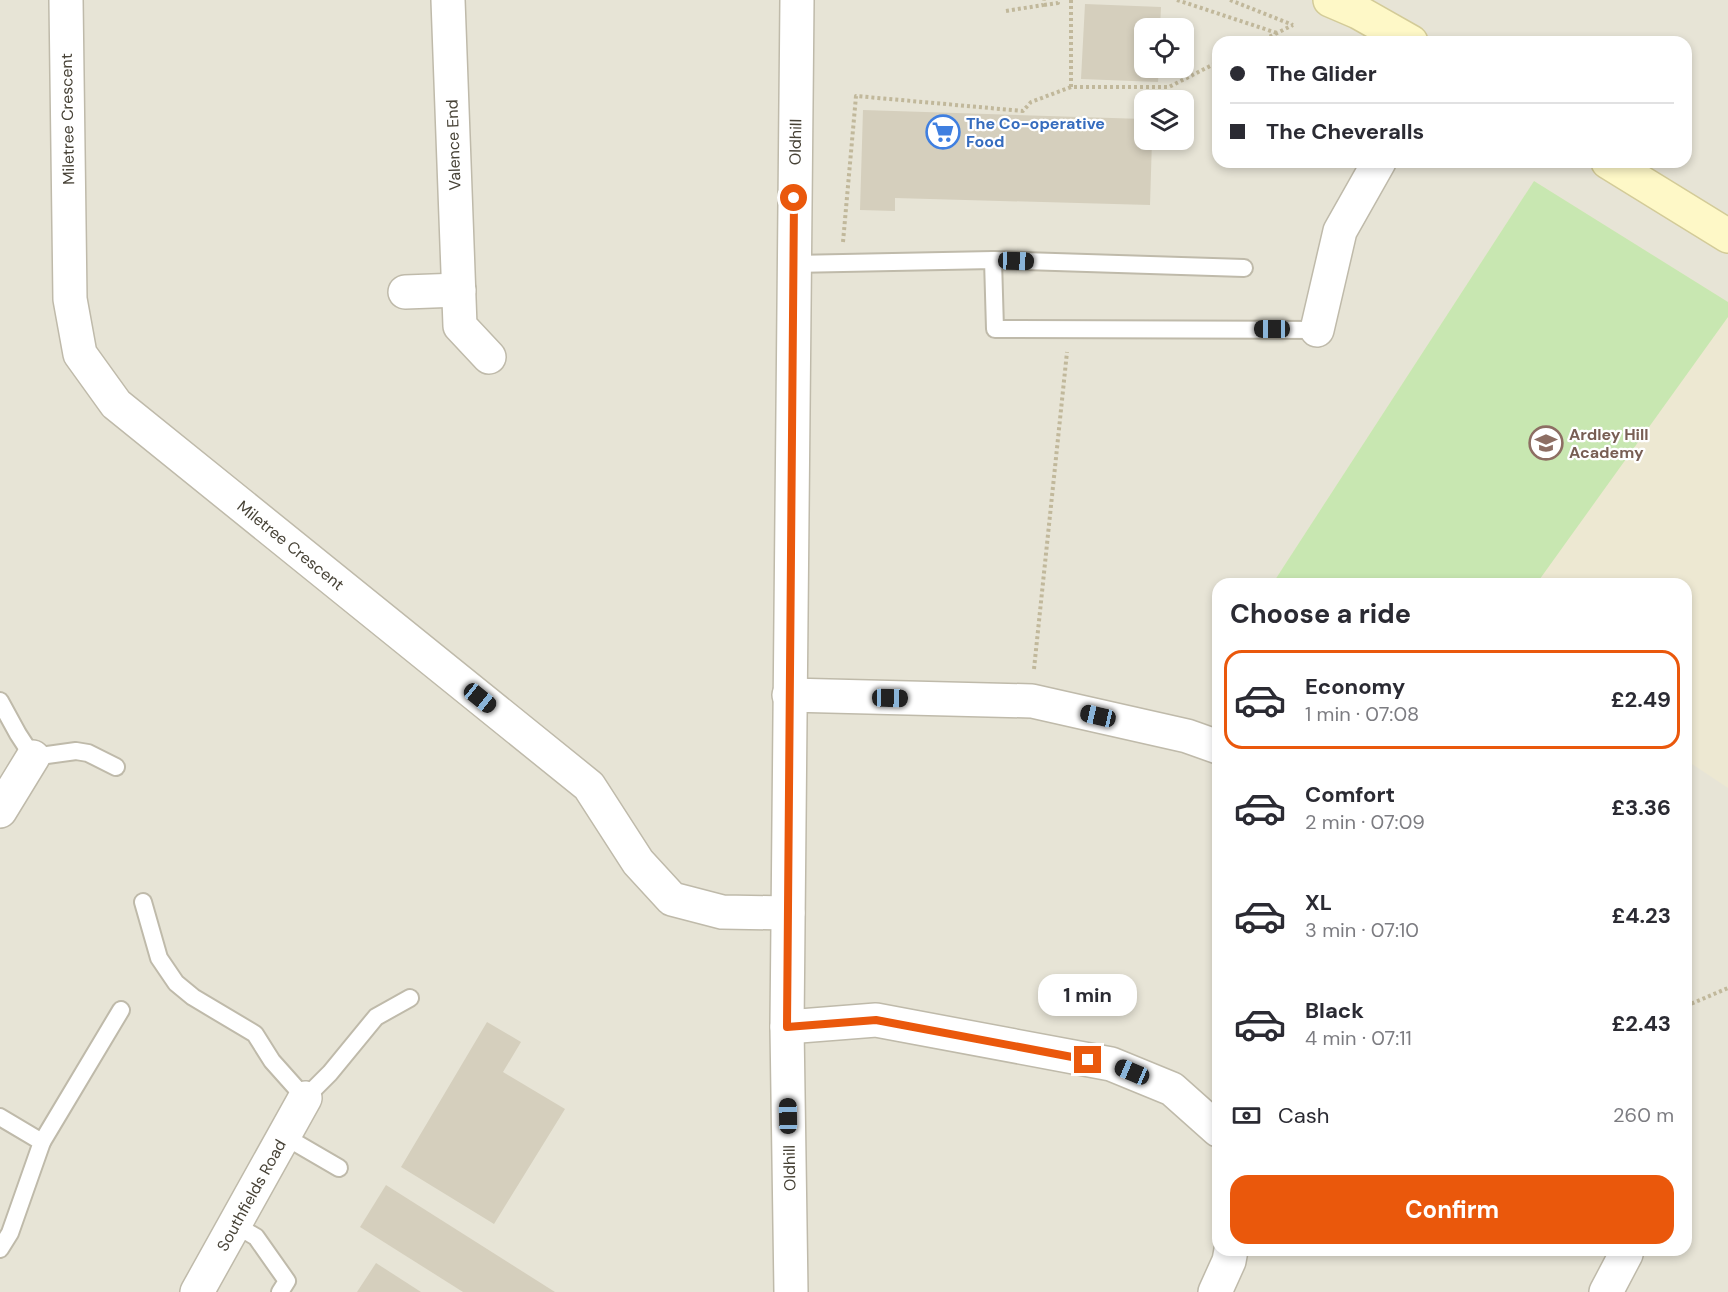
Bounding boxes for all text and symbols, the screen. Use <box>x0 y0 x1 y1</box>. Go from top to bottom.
map controls <box>1134 18 1194 150</box>
button: locate <box>1134 18 1194 78</box>
street label: Miletree Crescent <box>56 53 79 185</box>
text: The Glider <box>1266 59 1377 88</box>
button: layers <box>1134 90 1194 150</box>
street label: Valence End <box>441 99 466 191</box>
place label: The Co-operative Food <box>966 113 1105 152</box>
supermarket icon: The Co-operative Food <box>925 114 961 150</box>
text: The Cheveralls <box>1266 117 1424 146</box>
street label: Oldhill <box>785 119 806 165</box>
route start <box>780 184 807 211</box>
car <box>998 251 1034 271</box>
car <box>1254 320 1290 338</box>
place label: Ardley Hill Academy <box>1569 424 1649 463</box>
school or university icon: Ardley Hill Academy <box>1528 425 1564 461</box>
street label: Miletree Crescent <box>233 496 349 595</box>
text: Choose a ride <box>1230 596 1411 631</box>
text: Economy <box>1305 672 1405 701</box>
icon: car <box>1233 673 1287 727</box>
car <box>460 680 500 716</box>
text: £2.49 <box>1611 685 1671 714</box>
car <box>872 689 908 707</box>
text: 1 min · 07:08 <box>1305 701 1419 727</box>
car <box>1078 703 1118 729</box>
text: Comfort <box>1305 780 1395 809</box>
icon: car <box>1233 781 1287 835</box>
text: £3.36 <box>1611 793 1671 822</box>
text: 2 min · 07:09 <box>1305 809 1425 835</box>
text: XL <box>1305 888 1332 917</box>
icon: car <box>1233 889 1287 943</box>
text: £4.23 <box>1611 901 1671 930</box>
text: 3 min · 07:10 <box>1305 917 1419 943</box>
callout: 1 min <box>1038 973 1138 1015</box>
text: 1 min <box>1063 982 1112 1008</box>
text: Black <box>1305 996 1364 1025</box>
icon: car <box>1233 997 1287 1051</box>
text: £2.43 <box>1611 1009 1671 1038</box>
text: 4 min · 07:11 <box>1305 1025 1412 1051</box>
route end <box>1074 1046 1101 1073</box>
car <box>1112 1057 1152 1087</box>
car <box>779 1098 797 1134</box>
icon: cash <box>1230 1099 1263 1132</box>
text: Cash <box>1278 1101 1329 1130</box>
text: 260 m <box>1613 1102 1674 1128</box>
street label: Southfields Road <box>212 1136 291 1255</box>
street label: Oldhill <box>779 1145 800 1191</box>
button: Confirm <box>1230 1175 1674 1244</box>

